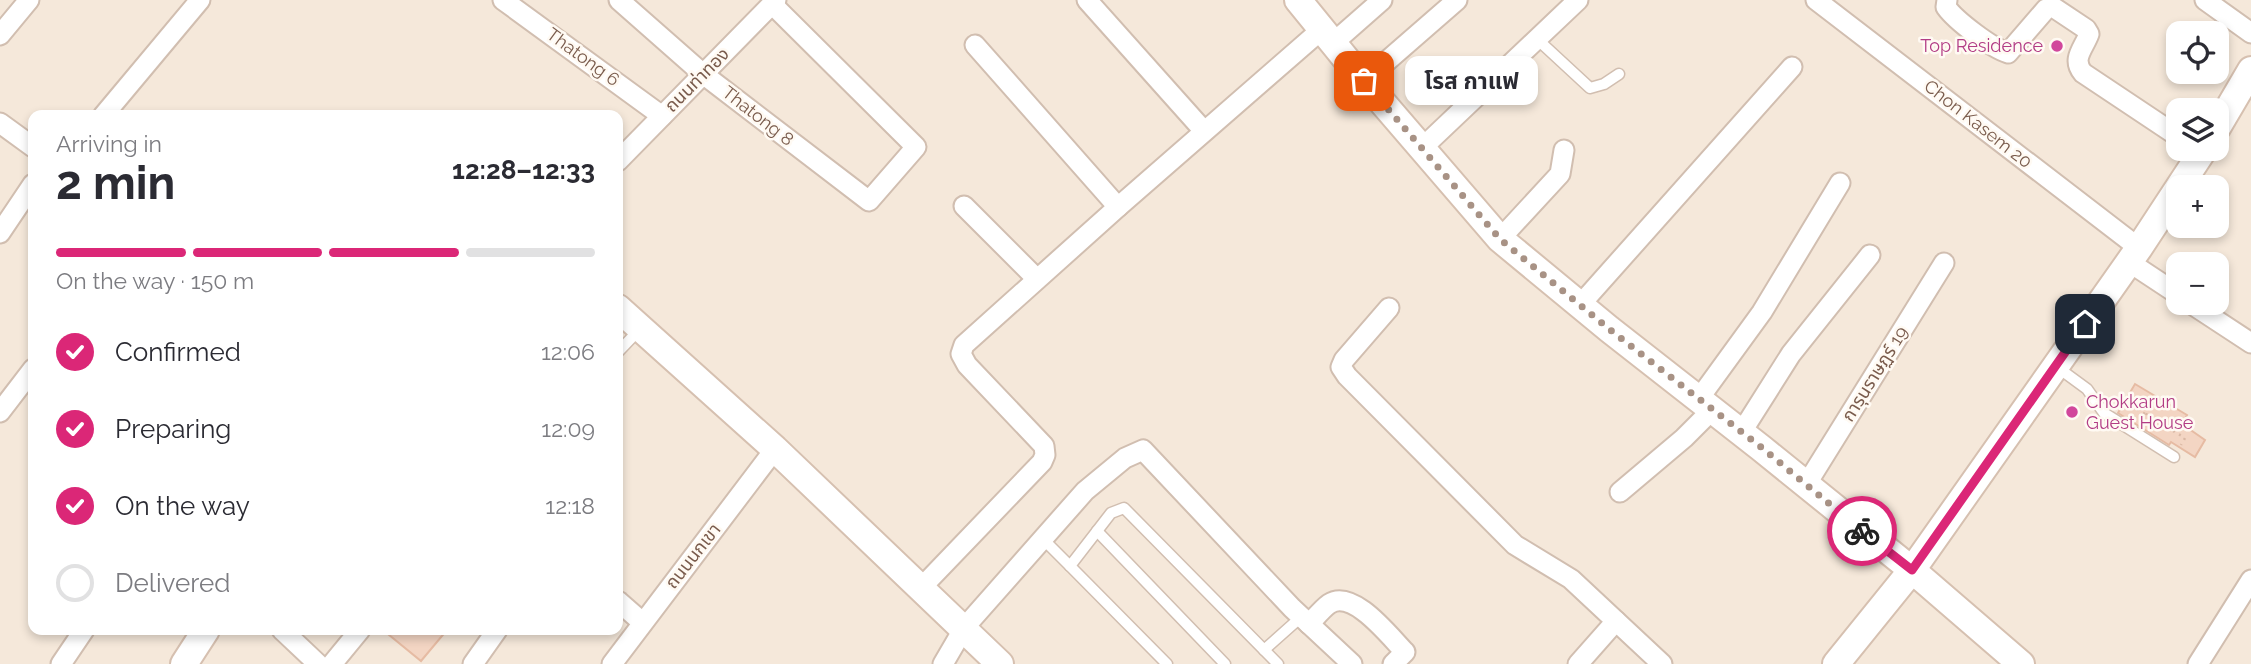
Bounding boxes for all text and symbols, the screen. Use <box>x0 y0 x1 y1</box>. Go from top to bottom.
map controls <box>2166 21 2229 315</box>
button: locate <box>2166 21 2229 84</box>
street label: Thatong 6 <box>543 23 624 90</box>
place label: Top Residence <box>1920 35 2043 56</box>
marker: Top Residence <box>2049 38 2065 54</box>
street label: ถนนท่าทอง <box>660 43 733 116</box>
pin <box>1334 51 1394 111</box>
callout: โรส กาแฟ <box>1406 56 1539 106</box>
icon: bag <box>1345 62 1383 100</box>
text: โรส กาแฟ <box>1424 67 1519 94</box>
street label: Chon Kasem 20 <box>1920 75 2036 172</box>
street label: Thatong 8 <box>718 81 798 150</box>
button: layers <box>2166 98 2229 161</box>
text: Arriving in <box>56 130 162 157</box>
text: 12:28–12:33 <box>452 155 595 185</box>
text: 2 min <box>56 156 175 210</box>
button: + <box>2166 175 2229 238</box>
button: − <box>2166 252 2229 315</box>
text: On the way · 150 m <box>56 267 254 294</box>
pin <box>2055 294 2115 354</box>
icon: home <box>2066 305 2104 343</box>
street label: การุนราษฏร์ 19 <box>1837 322 1913 426</box>
icon: check <box>56 333 94 371</box>
text: Confirmed <box>115 337 241 367</box>
text: 12:06 <box>541 338 595 365</box>
place label: Chokkarun Guest House <box>2086 391 2194 433</box>
marker: Chokkarun Guest House <box>2064 404 2080 420</box>
icon: check <box>56 410 94 448</box>
text: Preparing <box>115 414 231 444</box>
text: 12:09 <box>541 415 595 442</box>
icon: check <box>56 487 94 525</box>
text: On the way <box>115 491 250 521</box>
text: 12:18 <box>545 492 595 519</box>
courier <box>1827 496 1897 566</box>
icon: bike <box>1843 512 1881 550</box>
street label: ถนนนกเขา <box>661 519 725 592</box>
text: Delivered <box>115 568 230 598</box>

